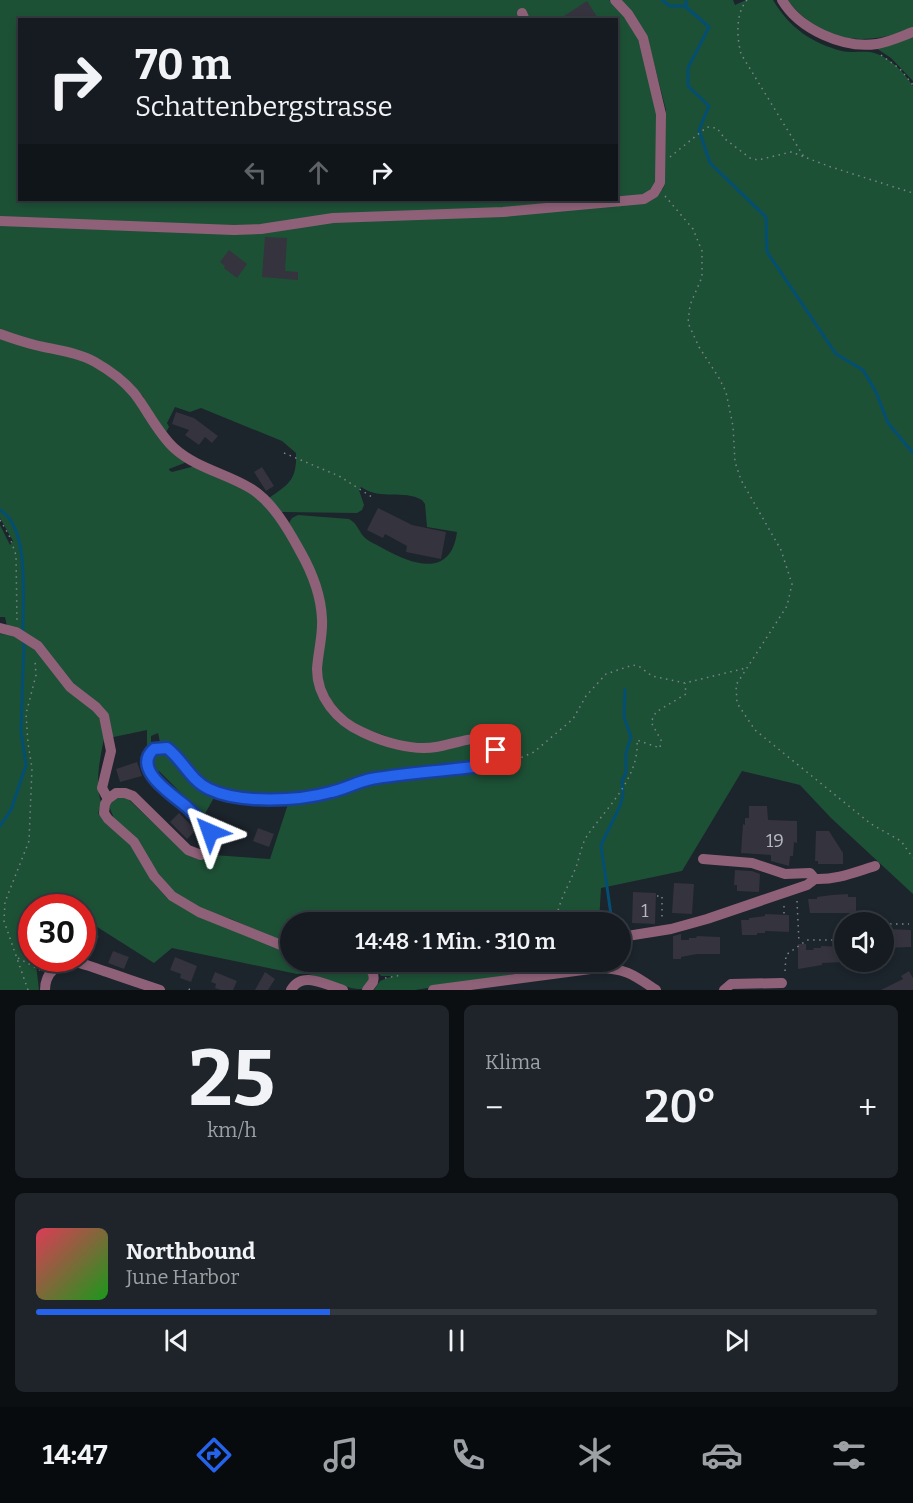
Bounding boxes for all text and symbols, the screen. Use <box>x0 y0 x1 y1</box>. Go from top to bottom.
text: 70 m <box>135 40 231 90</box>
icon: right <box>36 42 114 120</box>
text: Schattenbergstrasse <box>135 91 393 123</box>
icon: left <box>239 156 272 189</box>
icon: ahead <box>302 156 335 189</box>
icon: right <box>365 156 398 189</box>
pin <box>470 724 521 775</box>
icon: arrive <box>479 733 512 766</box>
position arrow <box>178 800 242 864</box>
house number: 19 <box>766 830 784 852</box>
speed limit sign: 30 <box>18 894 96 972</box>
house number: 1 <box>641 900 649 922</box>
map controls <box>834 912 894 972</box>
button: sound <box>834 912 894 972</box>
text: 14:48 · 1 Min. · 310 m <box>355 928 556 955</box>
text: 25 <box>189 1032 275 1126</box>
text: Klima <box>485 1050 541 1074</box>
text: 20° <box>644 1080 717 1134</box>
text: − <box>485 1088 503 1128</box>
text: + <box>858 1088 877 1128</box>
text: km/h <box>207 1118 257 1142</box>
text: Northbound <box>126 1238 255 1265</box>
text: June Harbor <box>126 1265 239 1289</box>
icon: previous <box>160 1324 193 1357</box>
icon: pause <box>440 1324 473 1357</box>
icon: next <box>720 1324 753 1357</box>
icon: directions <box>193 1434 235 1476</box>
icon: music <box>320 1434 362 1476</box>
icon: phone <box>447 1434 489 1476</box>
icon: climate <box>574 1434 616 1476</box>
icon: car <box>701 1434 743 1476</box>
icon: filters <box>828 1434 870 1476</box>
text: 14:47 <box>43 1439 108 1471</box>

